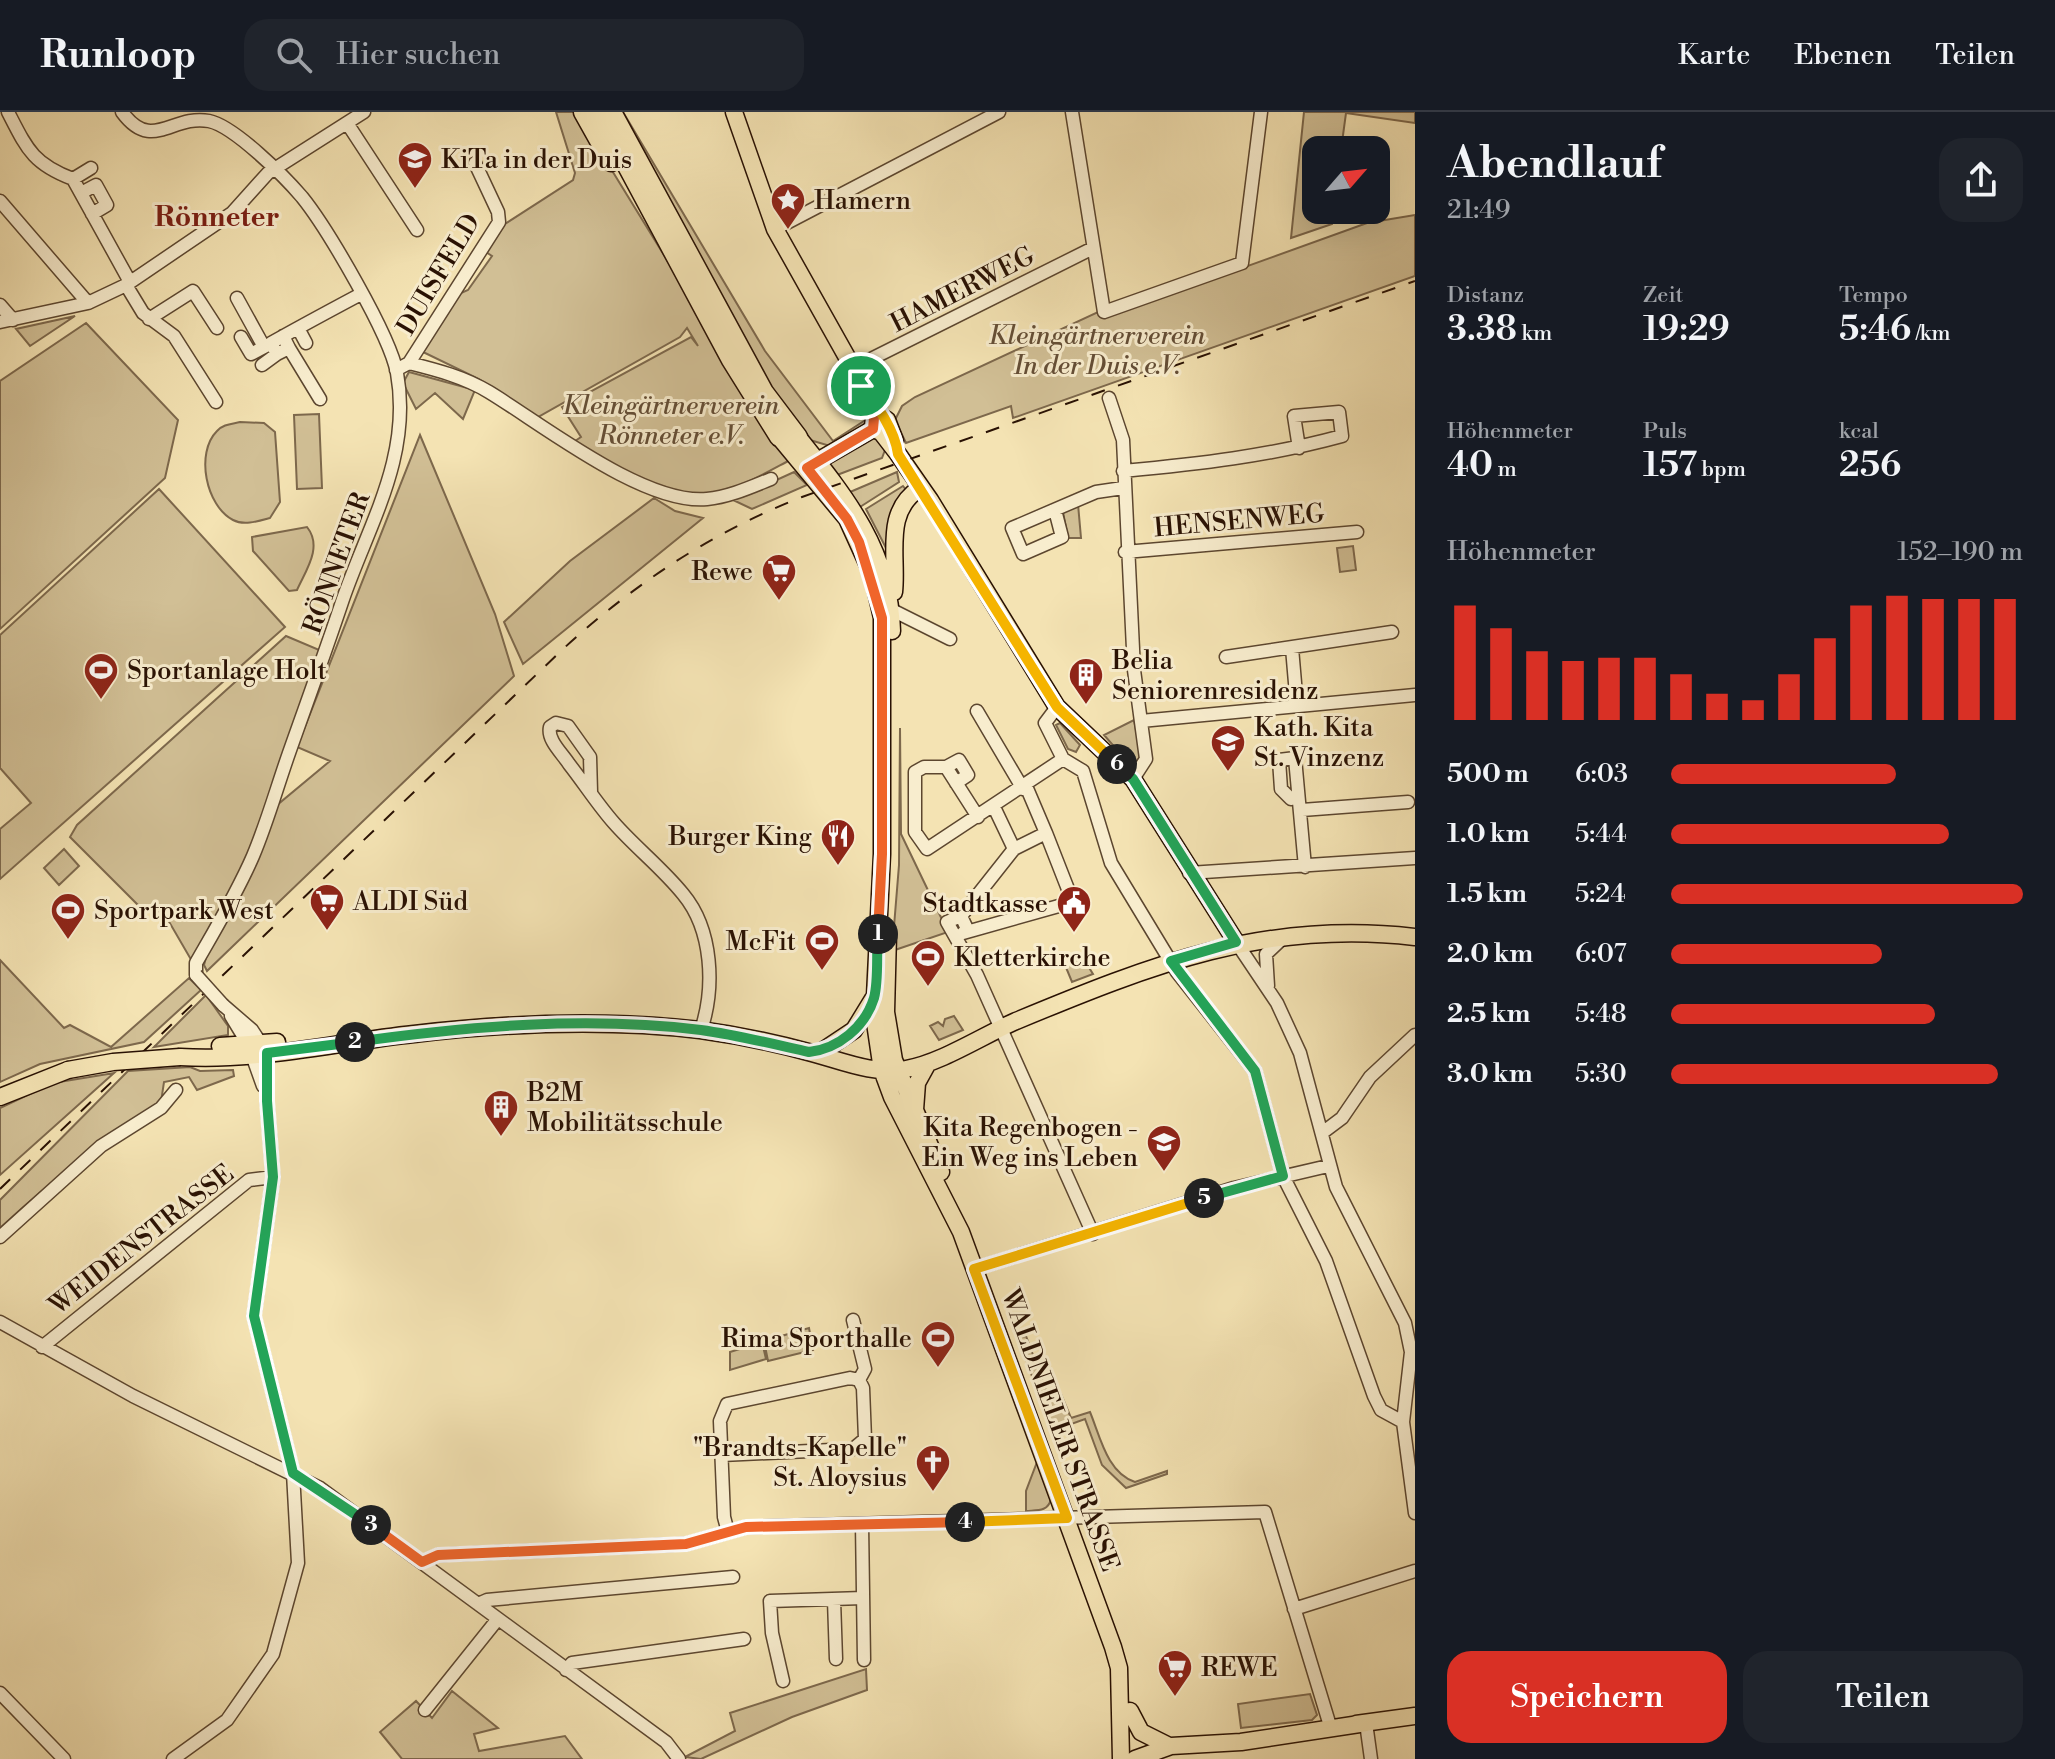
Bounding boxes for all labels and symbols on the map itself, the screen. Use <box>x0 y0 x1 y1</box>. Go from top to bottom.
north arrow <box>1302 136 1390 224</box>
school or university icon: KiTa in der Duis <box>396 140 434 190</box>
place label: KiTa in der Duis <box>441 144 632 176</box>
place icon: Hamern <box>769 181 807 231</box>
place label: Hamern <box>814 185 911 217</box>
district label: Rönneter <box>154 200 280 235</box>
street label: DUISFELD <box>390 208 488 341</box>
street label: HAMERWEG <box>885 240 1040 340</box>
park label: Kleingärtnerverein In der Duis e.V. <box>989 320 1206 382</box>
pin <box>827 352 895 420</box>
park label: Kleingärtnerverein Rönneter e.V. <box>563 390 780 452</box>
street label: RÖNNETER <box>296 487 378 638</box>
street label: HENSENWEG <box>1152 498 1326 544</box>
supermarket icon: Rewe <box>760 552 798 602</box>
place label: Rewe <box>691 556 753 588</box>
place label: Belia Seniorenresidenz <box>1111 645 1318 707</box>
sports icon: Sportanlage Holt <box>82 651 120 701</box>
place label: Sportanlage Holt <box>127 655 327 687</box>
building icon: Belia Seniorenresidenz <box>1067 656 1105 706</box>
place label: Kath. Kita St. Vinzenz <box>1254 712 1384 774</box>
school or university icon: Kath. Kita St. Vinzenz <box>1209 723 1247 773</box>
pin: 6 <box>1097 744 1137 784</box>
restaurant icon: Burger King <box>819 817 857 867</box>
place label: Burger King <box>668 821 813 853</box>
supermarket icon: ALDI Süd <box>308 882 346 932</box>
public building icon: Stadtkasse <box>1055 884 1093 934</box>
place label: ALDI Süd <box>352 886 468 918</box>
place label: Stadtkasse <box>923 888 1048 920</box>
sports icon: Sportpark West <box>49 891 87 941</box>
place label: Sportpark West <box>94 895 274 927</box>
pin: 1 <box>858 914 898 954</box>
sports icon: McFit <box>803 922 841 972</box>
place label: McFit <box>726 926 796 958</box>
sports icon: Kletterkirche <box>909 938 947 988</box>
place label: Kletterkirche <box>954 942 1111 974</box>
pin: 2 <box>335 1022 375 1062</box>
place label: B2M Mobilitätsschule <box>526 1077 723 1139</box>
building icon: B2M Mobilitätsschule <box>482 1088 520 1138</box>
place label: Kita Regenbogen - Ein Weg ins Leben <box>922 1112 1138 1174</box>
school or university icon: Kita Regenbogen - Ein Weg ins Leben <box>1145 1123 1183 1173</box>
street label: WEIDENSTRASSE <box>42 1158 240 1322</box>
pin: 5 <box>1184 1178 1224 1218</box>
street label: WALDNIELER STRASSE <box>994 1284 1126 1576</box>
sports icon: Rima Sporthalle <box>919 1319 957 1369</box>
place label: Rima Sporthalle <box>721 1323 912 1355</box>
place label: "Brandts-Kapelle" St. Aloysius <box>693 1432 907 1494</box>
church icon: "Brandts-Kapelle" St. Aloysius <box>914 1443 952 1493</box>
pin: 4 <box>945 1502 985 1542</box>
pin: 3 <box>351 1505 391 1545</box>
supermarket icon: REWE <box>1156 1648 1194 1698</box>
place label: REWE <box>1201 1652 1278 1684</box>

